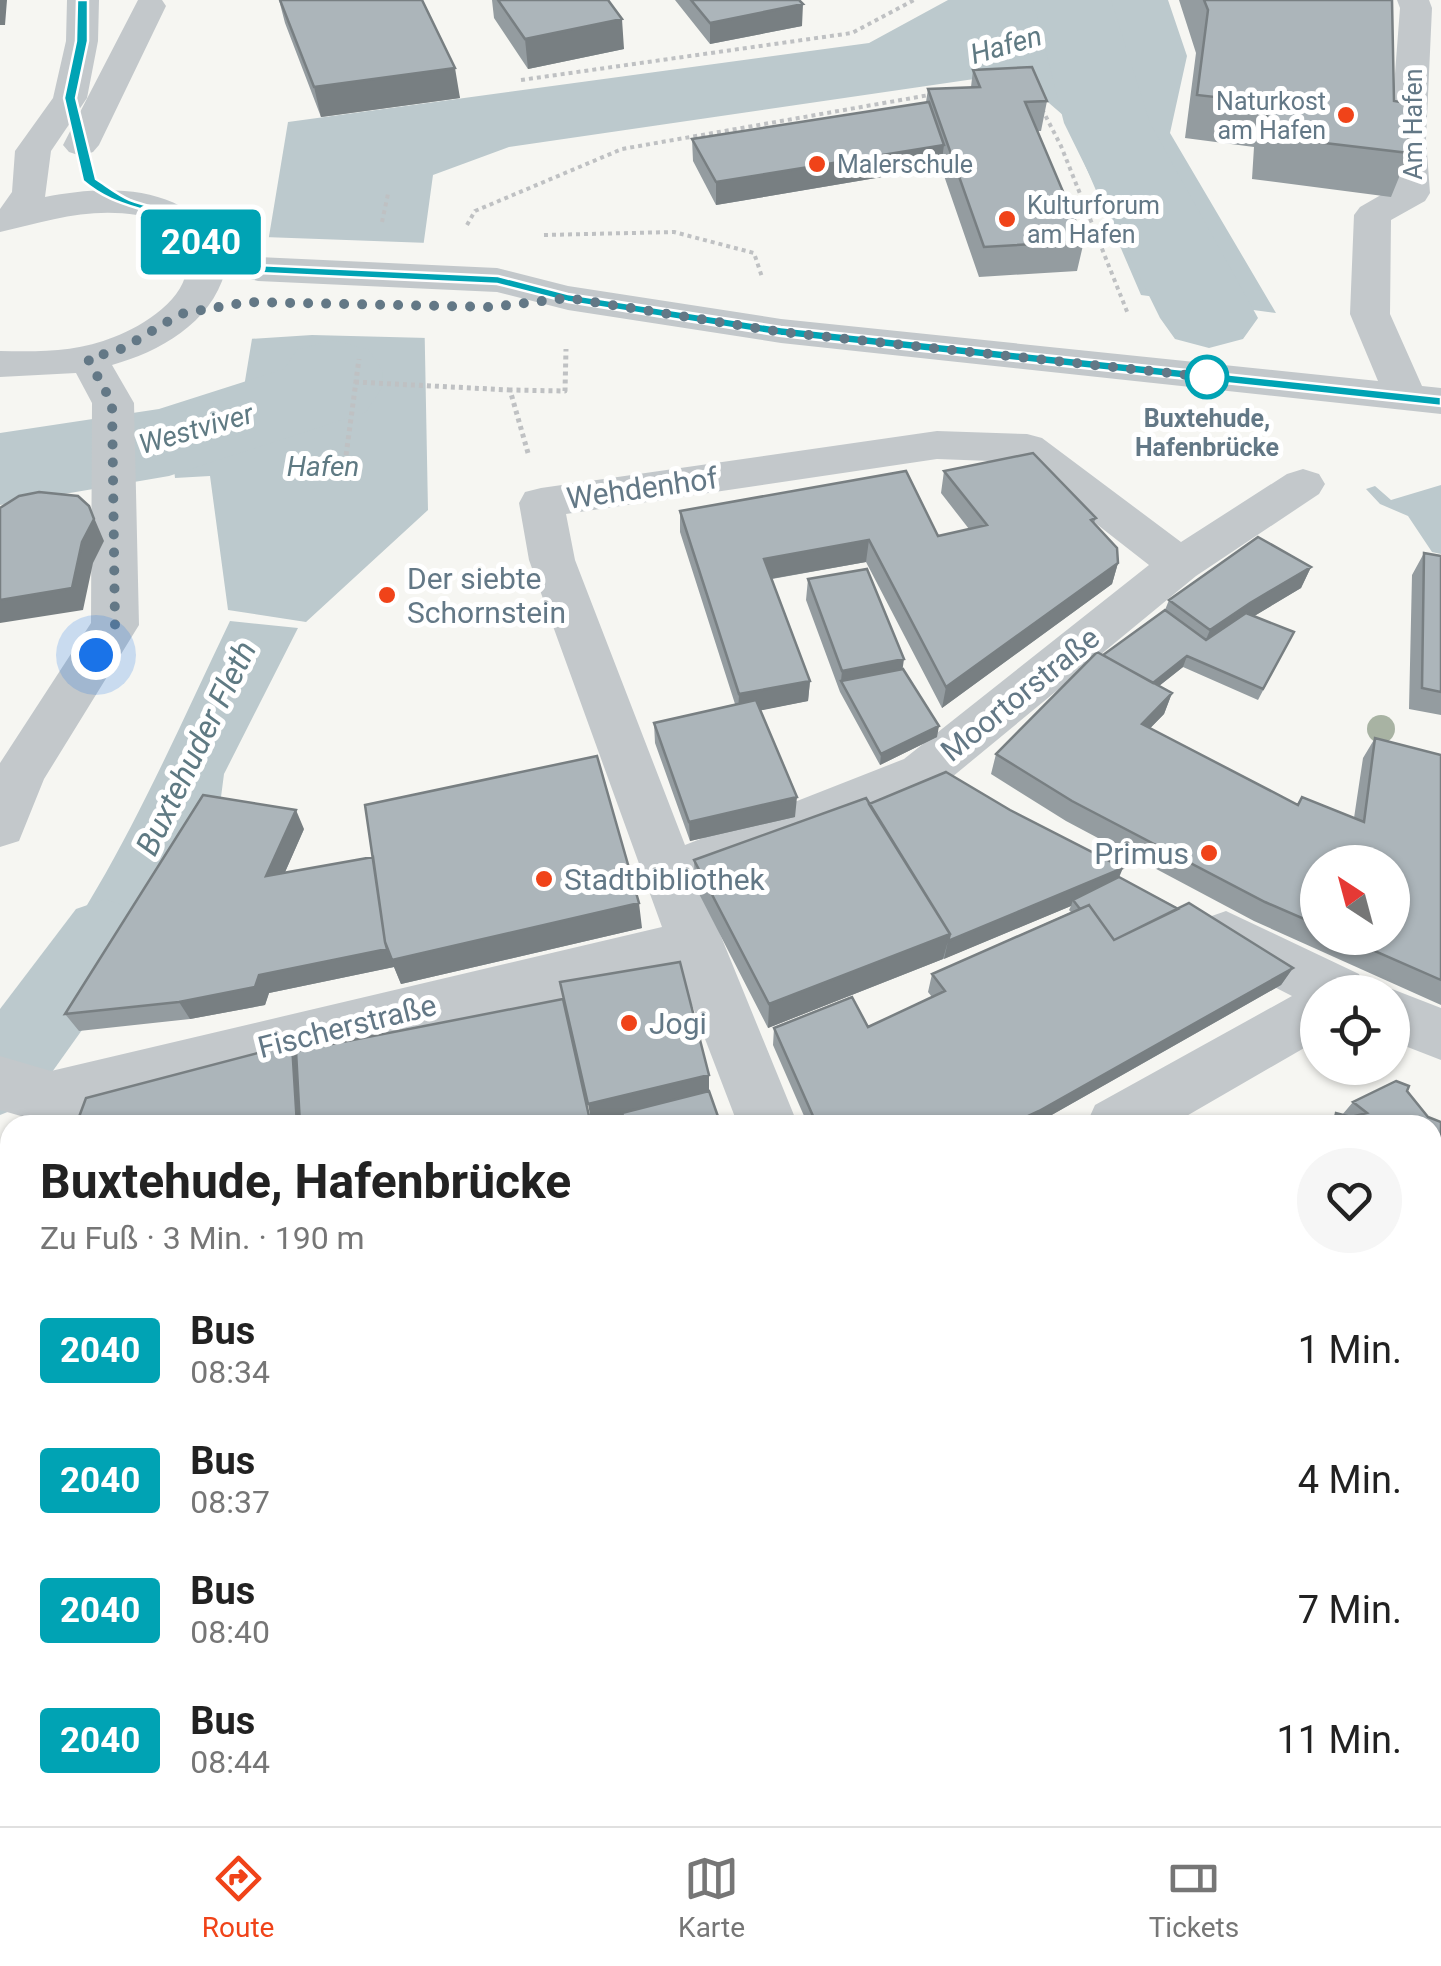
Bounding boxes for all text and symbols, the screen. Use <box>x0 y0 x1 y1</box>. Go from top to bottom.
water label: Hafen <box>967 19 1045 71</box>
street label: Am Hafen <box>1399 68 1428 180</box>
place label: Naturkost am Hafen <box>1216 87 1326 145</box>
marker: Naturkost am Hafen <box>1335 104 1357 126</box>
place label: Malerschule <box>837 150 973 179</box>
marker: Malerschule <box>806 153 828 175</box>
place label: Kulturforum am Hafen <box>1027 191 1160 249</box>
marker: Kulturforum am Hafen <box>996 208 1018 230</box>
line badge: 2040 <box>131 210 271 274</box>
text: 2040 <box>161 222 241 263</box>
marker: Buxtehude, Hafenbrücke <box>1186 356 1228 398</box>
water label: Westviver <box>135 397 258 461</box>
place label: Buxtehude, Hafenbrücke <box>1135 404 1279 462</box>
water label: Hafen <box>287 450 359 483</box>
street label: Wehdenhof <box>564 460 720 516</box>
place label: Der siebte Schornstein <box>407 561 566 630</box>
marker: Der siebte Schornstein <box>376 584 398 606</box>
street label: Moortorstraße <box>934 620 1106 768</box>
your location <box>71 630 121 680</box>
water label: Buxtehuder Fleth <box>128 635 264 861</box>
place label: Primus <box>1094 836 1189 871</box>
marker: Primus <box>1198 842 1220 864</box>
north arrow <box>1300 845 1410 955</box>
map controls <box>1300 845 1410 1085</box>
place label: Stadtbibliothek <box>564 862 766 897</box>
marker: Stadtbibliothek <box>533 868 555 890</box>
button: locate <box>1300 975 1410 1085</box>
street label: Fischerstraße <box>254 987 440 1065</box>
place label: Jogi <box>649 1006 707 1041</box>
marker: Jogi <box>618 1012 640 1034</box>
button: heart <box>1297 1148 1402 1253</box>
text: Buxtehude, Hafenbrücke <box>40 1153 571 1210</box>
text: Zu Fuß · 3 Min. · 190 m <box>40 1219 365 1257</box>
text: Bus <box>190 1309 255 1353</box>
text: 1 Min. <box>1298 1328 1402 1372</box>
text: 2040 <box>60 1330 140 1371</box>
text: 08:34 <box>190 1353 270 1391</box>
text: Bus <box>190 1439 255 1483</box>
text: 4 Min. <box>1298 1458 1402 1502</box>
text: 2040 <box>60 1460 140 1501</box>
text: 08:37 <box>190 1483 270 1521</box>
text: Bus <box>190 1569 255 1613</box>
text: 7 Min. <box>1298 1588 1402 1632</box>
text: 2040 <box>60 1590 140 1631</box>
text: 08:40 <box>190 1613 270 1651</box>
text: Bus <box>190 1699 255 1743</box>
text: 11 Min. <box>1276 1718 1402 1762</box>
text: 2040 <box>60 1720 140 1761</box>
text: 08:44 <box>190 1743 270 1781</box>
tab: Route <box>202 1851 274 1944</box>
tab: Karte <box>678 1851 745 1944</box>
tab: Tickets <box>1149 1851 1239 1944</box>

